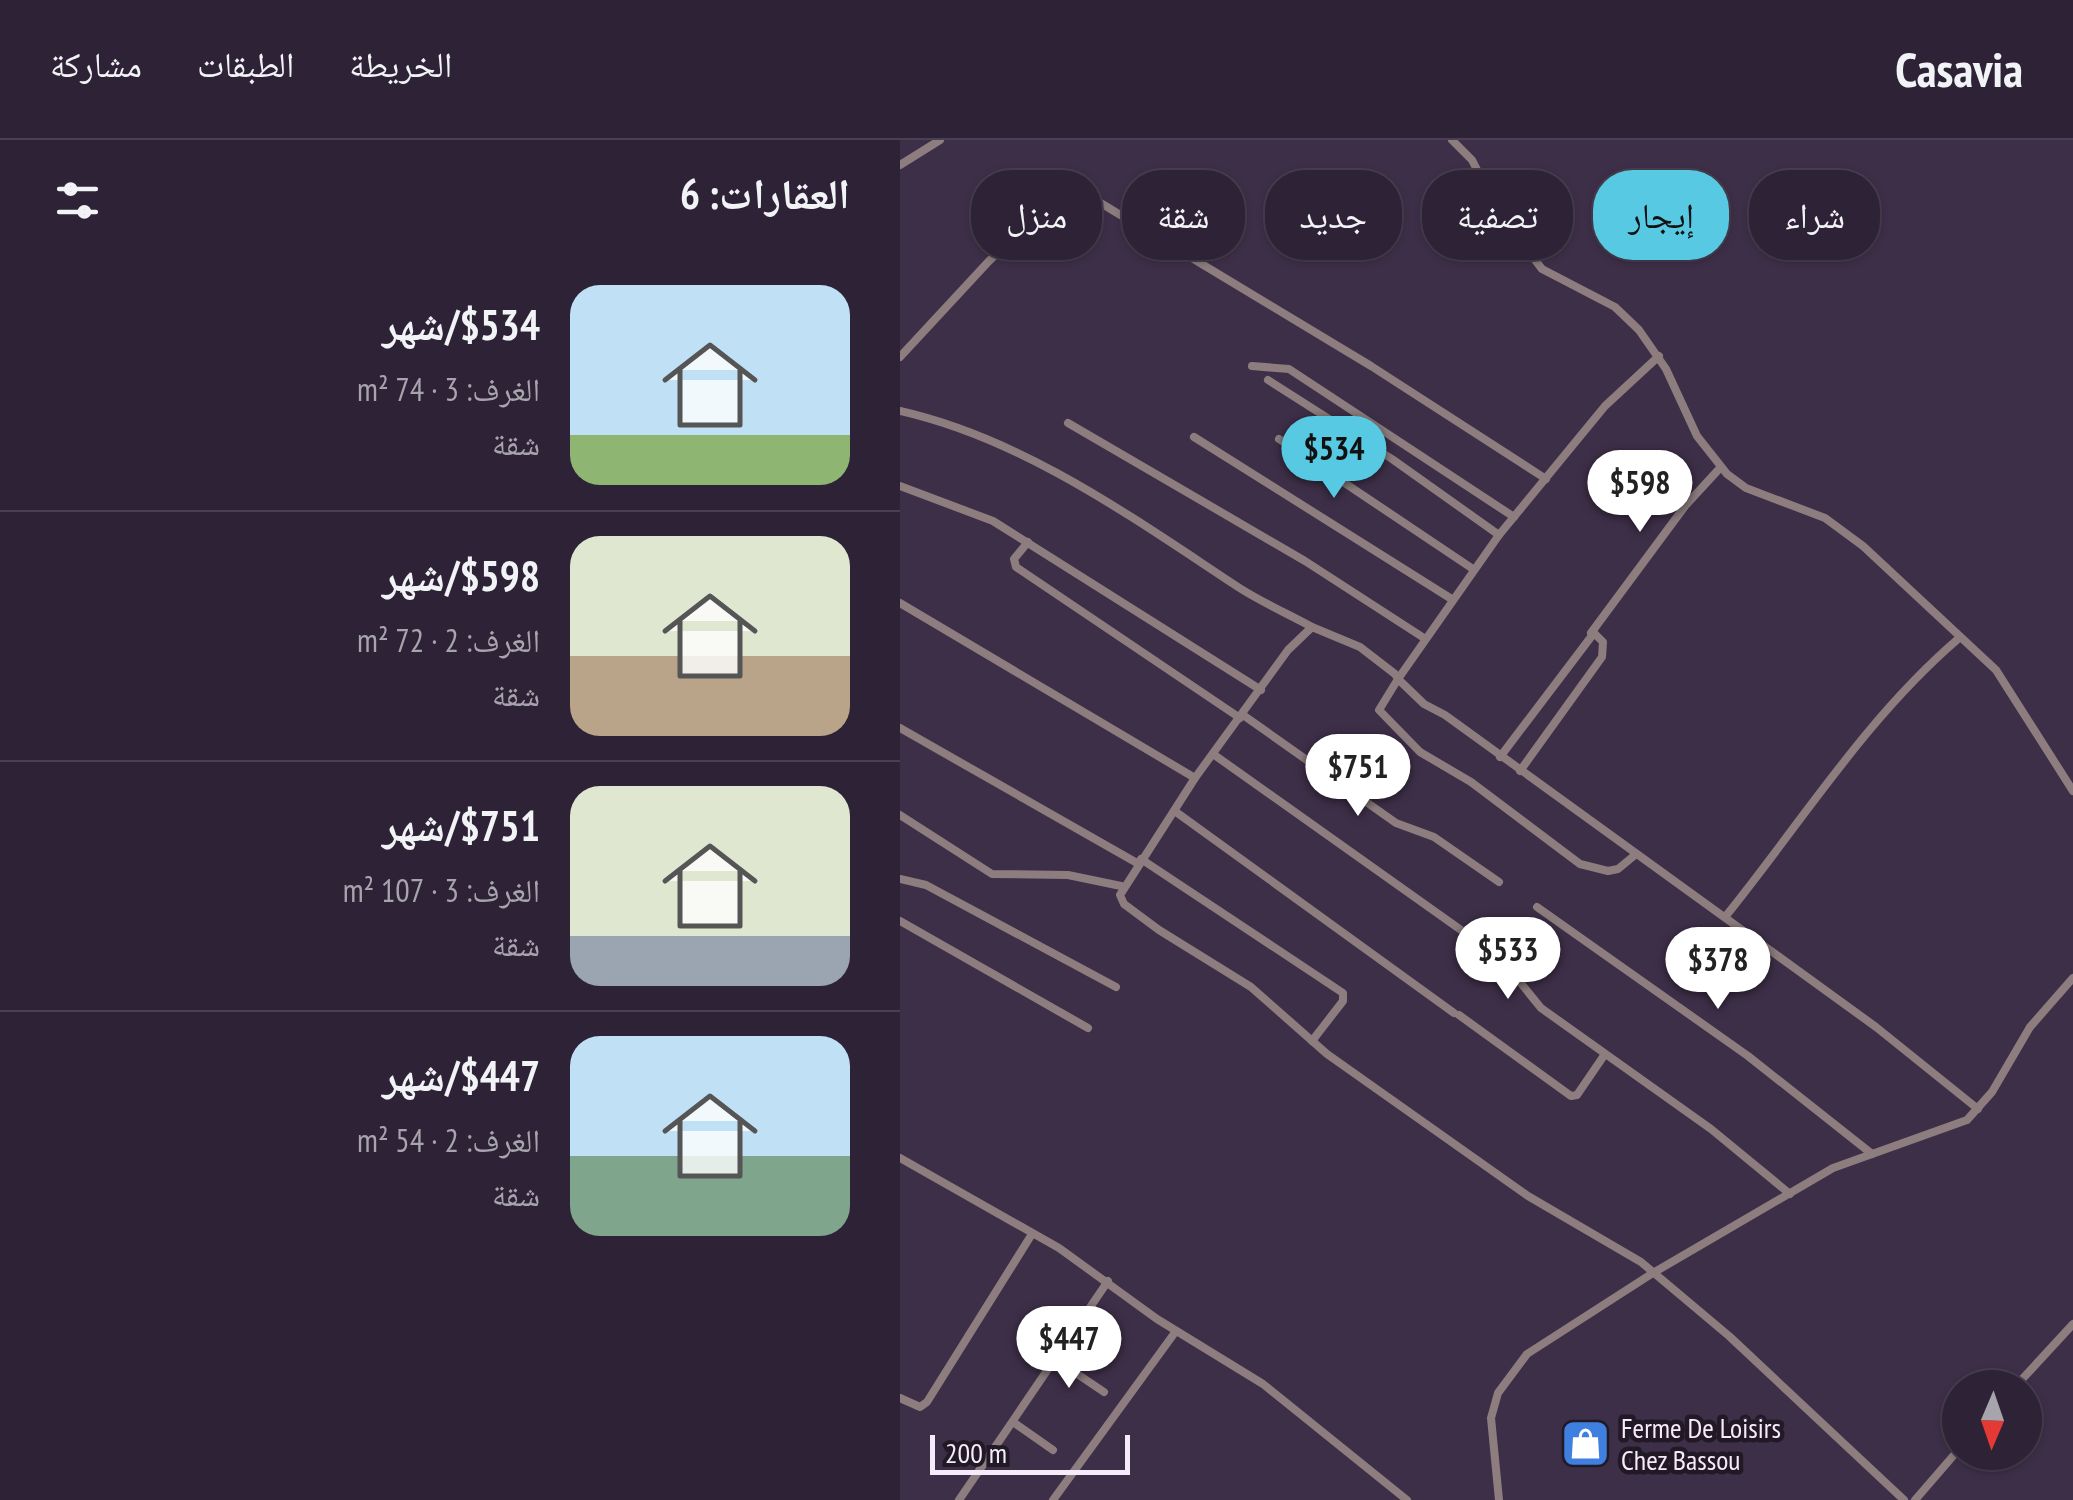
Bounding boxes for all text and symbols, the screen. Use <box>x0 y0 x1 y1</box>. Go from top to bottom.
text: Casavia <box>1895 38 2023 100</box>
text: مشاركة <box>50 41 142 87</box>
text: الطبقات <box>197 41 294 87</box>
text: الخريطة <box>349 41 452 87</box>
text: العقارات: 6 <box>680 166 850 221</box>
chip: منزل <box>971 170 1102 260</box>
chip: شقة <box>1122 170 1245 260</box>
chip: جديد <box>1265 170 1402 260</box>
chip: تصفية <box>1422 170 1573 260</box>
chip: إيجار <box>1593 170 1729 260</box>
chip: شراء <box>1749 170 1880 260</box>
icon: filters <box>50 173 105 228</box>
text: $534/شهر <box>382 297 540 352</box>
icon: home <box>650 325 770 445</box>
text: الغرف: 3 · 74 m² <box>357 368 540 410</box>
pin: $534 <box>1275 416 1393 501</box>
text: شقة <box>492 422 540 464</box>
text: $534 <box>1303 427 1365 469</box>
pin: $598 <box>1581 450 1699 535</box>
text: $598 <box>1609 461 1671 503</box>
text: $598/شهر <box>382 548 540 603</box>
icon: home <box>650 576 770 696</box>
text: الغرف: 2 · 72 m² <box>357 619 540 661</box>
text: شقة <box>492 673 540 715</box>
pin: $751 <box>1299 734 1417 819</box>
text: $751 <box>1327 745 1389 787</box>
text: $751/شهر <box>382 798 540 853</box>
icon: home <box>650 826 770 946</box>
text: الغرف: 3 · 107 m² <box>343 869 540 911</box>
pin: $533 <box>1449 917 1567 1002</box>
text: شقة <box>492 923 540 965</box>
pin: $378 <box>1659 927 1777 1012</box>
text: $533 <box>1477 928 1539 970</box>
text: $378 <box>1687 938 1749 980</box>
text: $447/شهر <box>382 1048 540 1103</box>
icon: home <box>650 1076 770 1196</box>
text: الغرف: 2 · 54 m² <box>357 1119 540 1161</box>
text: شقة <box>492 1173 540 1215</box>
pin: $447 <box>1010 1306 1128 1391</box>
text: $447 <box>1038 1317 1100 1359</box>
north arrow <box>1942 1370 2042 1470</box>
map controls <box>1942 1370 2042 1470</box>
place label: Ferme De Loisirs Chez Bassou <box>1621 1409 1781 1478</box>
shop icon: Ferme De Loisirs Chez Bassou <box>1560 1418 1612 1470</box>
scale bar <box>930 1430 1130 1474</box>
text: 200 m <box>945 1434 1007 1471</box>

